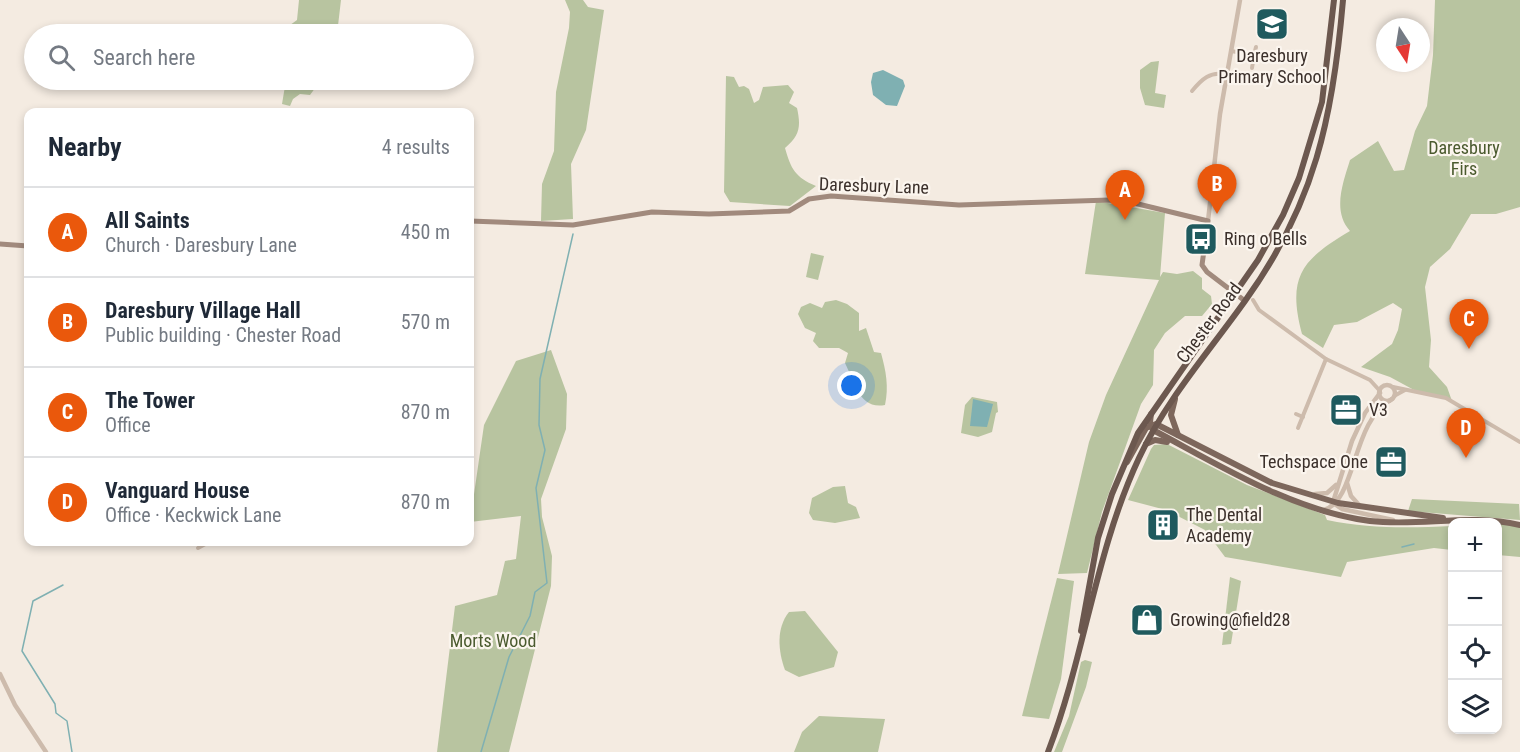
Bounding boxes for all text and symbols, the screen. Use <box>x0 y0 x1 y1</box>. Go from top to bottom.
school or university icon: Daresbury Primary School <box>1254 6 1290 42</box>
north arrow <box>1376 18 1430 72</box>
search box <box>24 24 474 90</box>
icon: search <box>45 41 78 74</box>
text: Search here <box>93 45 195 70</box>
place label: Daresbury Primary School <box>1218 45 1326 87</box>
text: Nearby <box>48 132 122 162</box>
text: 4 results <box>382 135 450 159</box>
park label: Daresbury Firs <box>1428 137 1500 179</box>
pin: B <box>1198 164 1236 214</box>
pin: A <box>1106 170 1144 220</box>
street label: Daresbury Lane <box>819 173 929 198</box>
text: All Saints <box>105 208 190 233</box>
text: A <box>62 220 73 244</box>
text: 450 m <box>401 220 450 244</box>
bus stop icon: Ring o Bells <box>1183 221 1219 257</box>
place label: Ring o Bells <box>1224 228 1307 249</box>
text: Church · Daresbury Lane <box>105 233 297 257</box>
street label: Chester Road <box>1172 278 1246 367</box>
text: Daresbury Village Hall <box>105 298 301 323</box>
pin: C <box>1450 300 1488 349</box>
text: B <box>62 310 73 334</box>
text: 570 m <box>401 310 450 334</box>
text: Public building · Chester Road <box>105 323 341 347</box>
your location <box>837 371 866 400</box>
text: The Tower <box>105 388 195 413</box>
office icon: V3 <box>1328 392 1364 428</box>
place label: V3 <box>1369 399 1388 420</box>
text: C <box>62 400 73 424</box>
text: 870 m <box>401 400 450 424</box>
pin: D <box>1446 408 1486 458</box>
text: Office <box>105 413 151 437</box>
office icon: Techspace One <box>1373 444 1409 480</box>
place label: Techspace One <box>1259 451 1368 472</box>
text: Vanguard House <box>105 478 250 503</box>
text: D <box>62 490 73 514</box>
text: 870 m <box>401 490 450 514</box>
text: Office · Keckwick Lane <box>105 503 281 527</box>
place label: The Dental Academy <box>1186 504 1262 546</box>
building icon: The Dental Academy <box>1145 507 1181 543</box>
map controls <box>1448 518 1502 734</box>
button: + <box>1448 518 1502 572</box>
button: − <box>1448 572 1502 626</box>
shop icon: Growing@field28 <box>1129 602 1165 638</box>
place label: Growing@field28 <box>1170 609 1290 630</box>
button: locate <box>1448 626 1502 680</box>
park label: Morts Wood <box>450 630 536 651</box>
button: layers <box>1448 680 1502 734</box>

